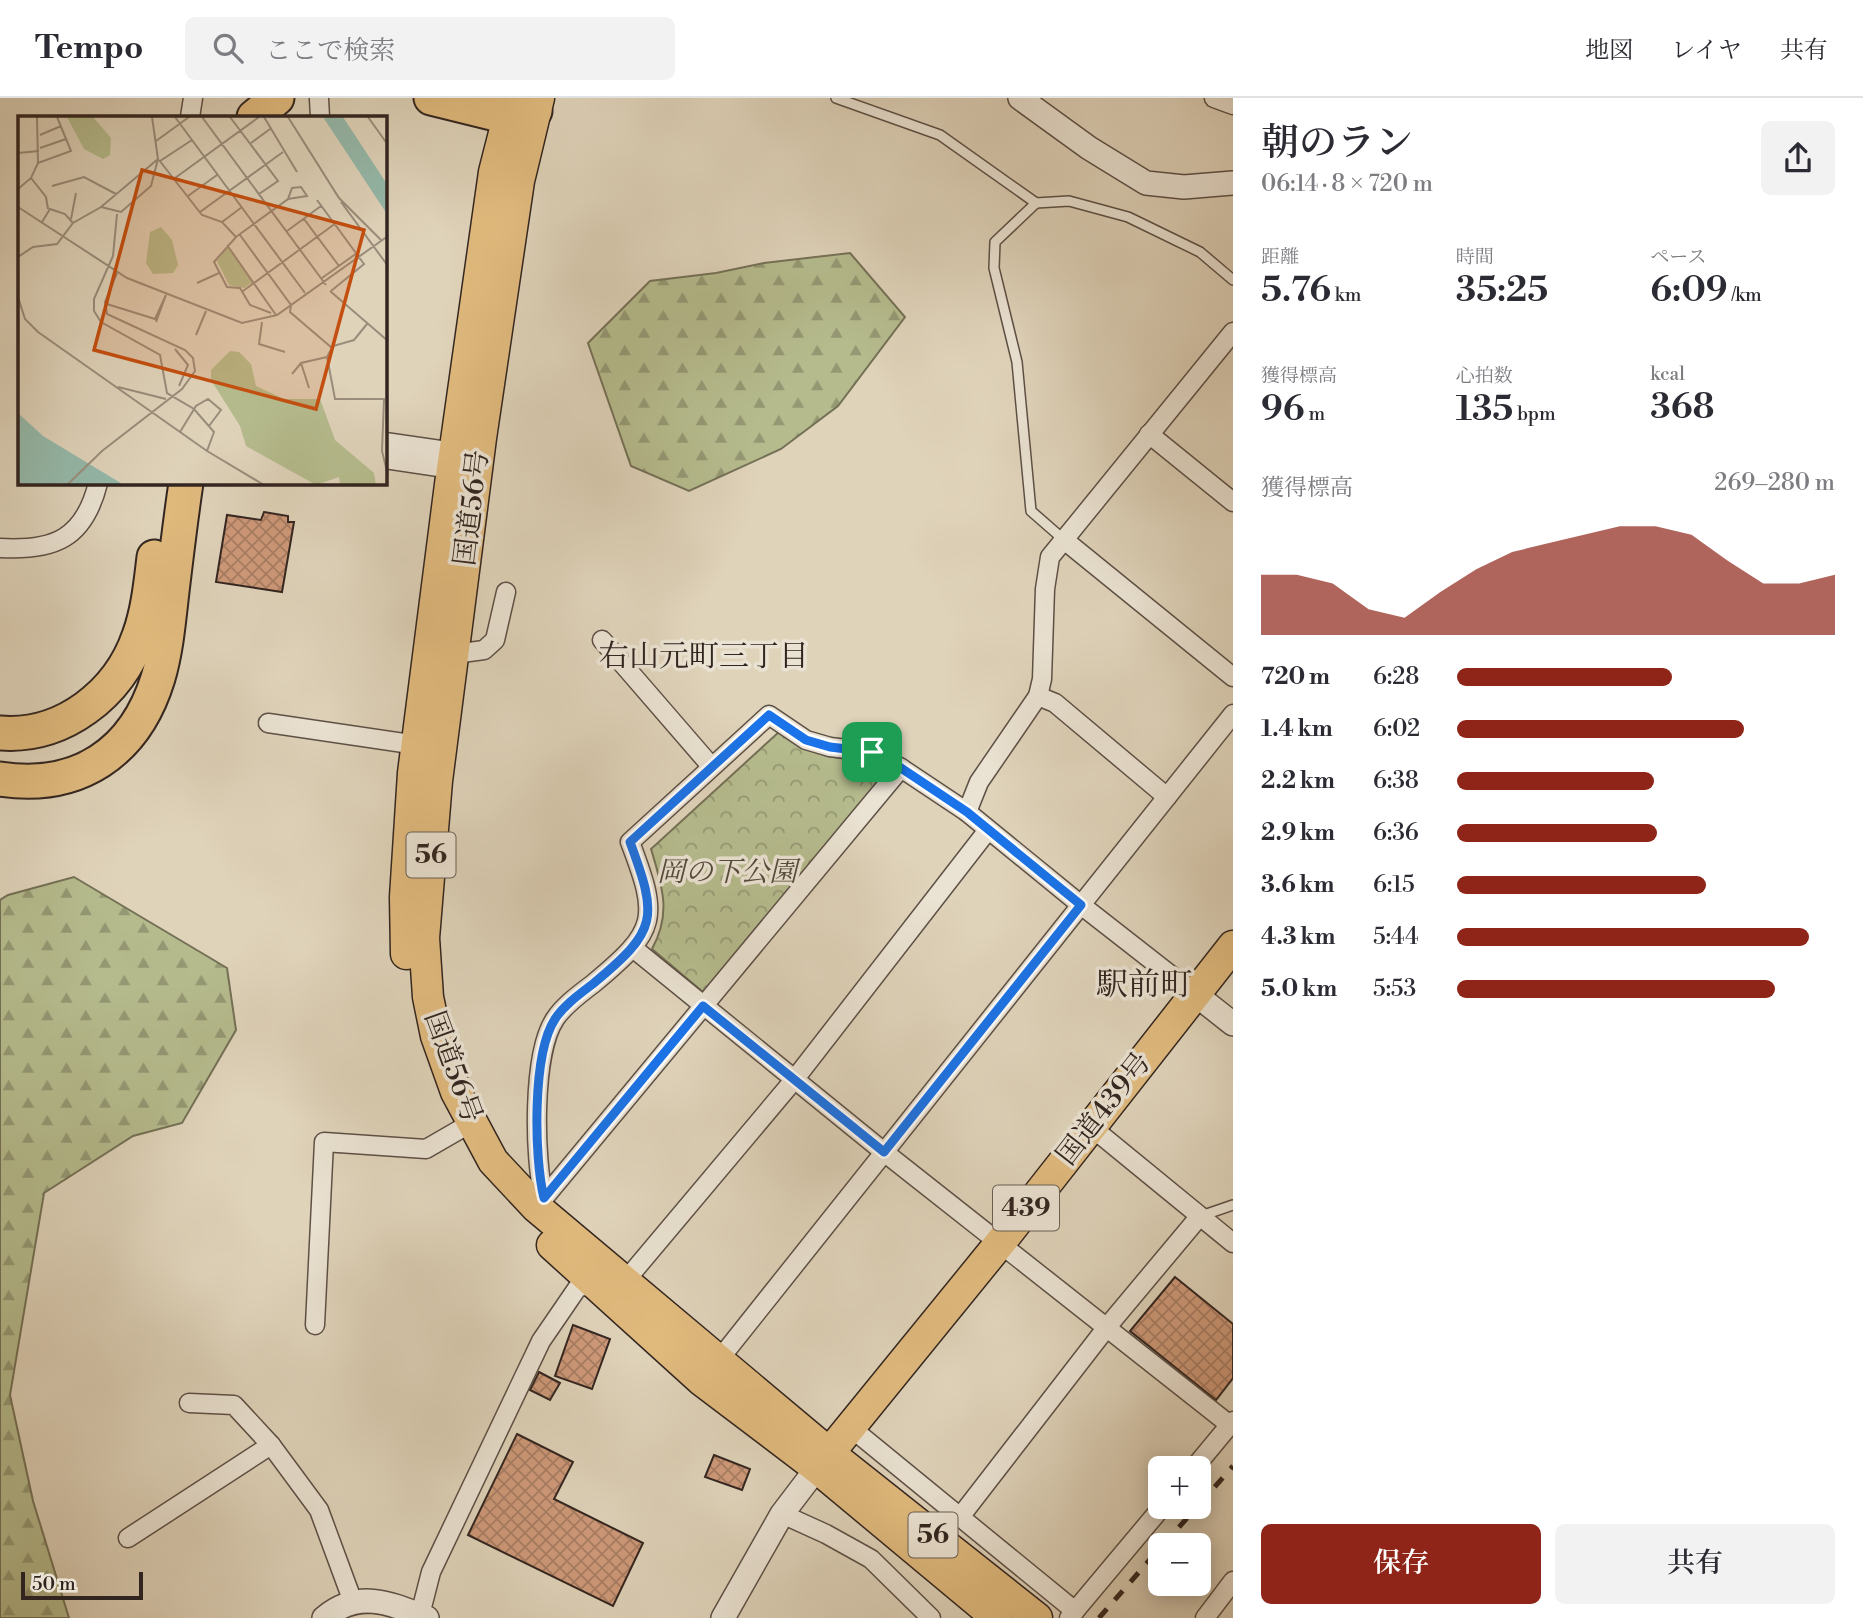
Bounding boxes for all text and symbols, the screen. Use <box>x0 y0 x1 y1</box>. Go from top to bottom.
search box <box>185 17 675 80</box>
text: Tempo <box>35 28 143 69</box>
icon: search <box>209 29 247 67</box>
text: ここで検索 <box>265 35 395 67</box>
text: 地図 <box>1585 36 1633 66</box>
text: レイヤ <box>1671 36 1742 66</box>
text: 共有 <box>1780 36 1828 66</box>
inset map <box>18 116 387 485</box>
text: 朝のラン <box>1261 120 1413 167</box>
button: share <box>1761 121 1835 195</box>
text: 06:14 · 8 × 720 m <box>1261 170 1433 198</box>
text: 距離 <box>1261 245 1299 269</box>
text: 時間 <box>1456 245 1494 269</box>
text: ペース <box>1650 245 1706 269</box>
text: 5.76 <box>1261 269 1331 312</box>
text: 35:25 <box>1456 269 1548 312</box>
text: 6:09 <box>1650 269 1728 312</box>
text: km <box>1331 283 1361 307</box>
text: /km <box>1728 283 1762 307</box>
text: kcal <box>1650 362 1685 386</box>
text: 獲得標高 <box>1261 364 1337 388</box>
text: 心拍数 <box>1456 364 1513 388</box>
text: 368 <box>1650 386 1715 429</box>
text: 96 <box>1261 388 1305 431</box>
text: 135 <box>1456 388 1513 431</box>
text: m <box>1305 402 1325 426</box>
text: bpm <box>1513 402 1556 426</box>
street label: 国道56号 <box>448 448 496 568</box>
text: 269–280 m <box>1714 469 1835 497</box>
text: 獲得標高 <box>1261 474 1353 502</box>
district label: 右山元町三丁目 <box>599 638 809 676</box>
text: 720 m <box>1261 663 1330 691</box>
text: 6:28 <box>1373 663 1419 691</box>
text: 1.4 km <box>1261 715 1333 743</box>
text: 6:02 <box>1373 715 1420 743</box>
pin <box>842 722 902 782</box>
icon: arrive <box>853 733 891 771</box>
text: 2.2 km <box>1261 767 1335 795</box>
text: 6:38 <box>1373 767 1419 795</box>
text: 2.9 km <box>1261 819 1335 847</box>
text: 6:36 <box>1373 819 1419 847</box>
road number: 56 <box>406 832 456 877</box>
park label: 岡の下公園 <box>657 855 801 890</box>
text: 3.6 km <box>1261 871 1334 899</box>
text: 6:15 <box>1373 871 1415 899</box>
text: 4.3 km <box>1261 923 1335 951</box>
text: 5:44 <box>1373 923 1419 951</box>
district label: 駅前町 <box>1096 965 1192 1005</box>
text: 5.0 km <box>1261 975 1337 1003</box>
text: 5:53 <box>1373 975 1416 1003</box>
street label: 国道56号 <box>417 1006 489 1128</box>
street label: 国道439号 <box>1049 1046 1159 1172</box>
road number: 439 <box>993 1186 1059 1231</box>
map controls <box>1148 1456 1211 1596</box>
button: + <box>1148 1456 1211 1519</box>
road number: 56 <box>908 1512 958 1558</box>
button: 保存 <box>1261 1524 1541 1604</box>
button: 共有 <box>1555 1524 1835 1604</box>
button: − <box>1148 1533 1211 1596</box>
scale bar <box>21 1569 144 1601</box>
text: 50 m <box>32 1572 76 1596</box>

